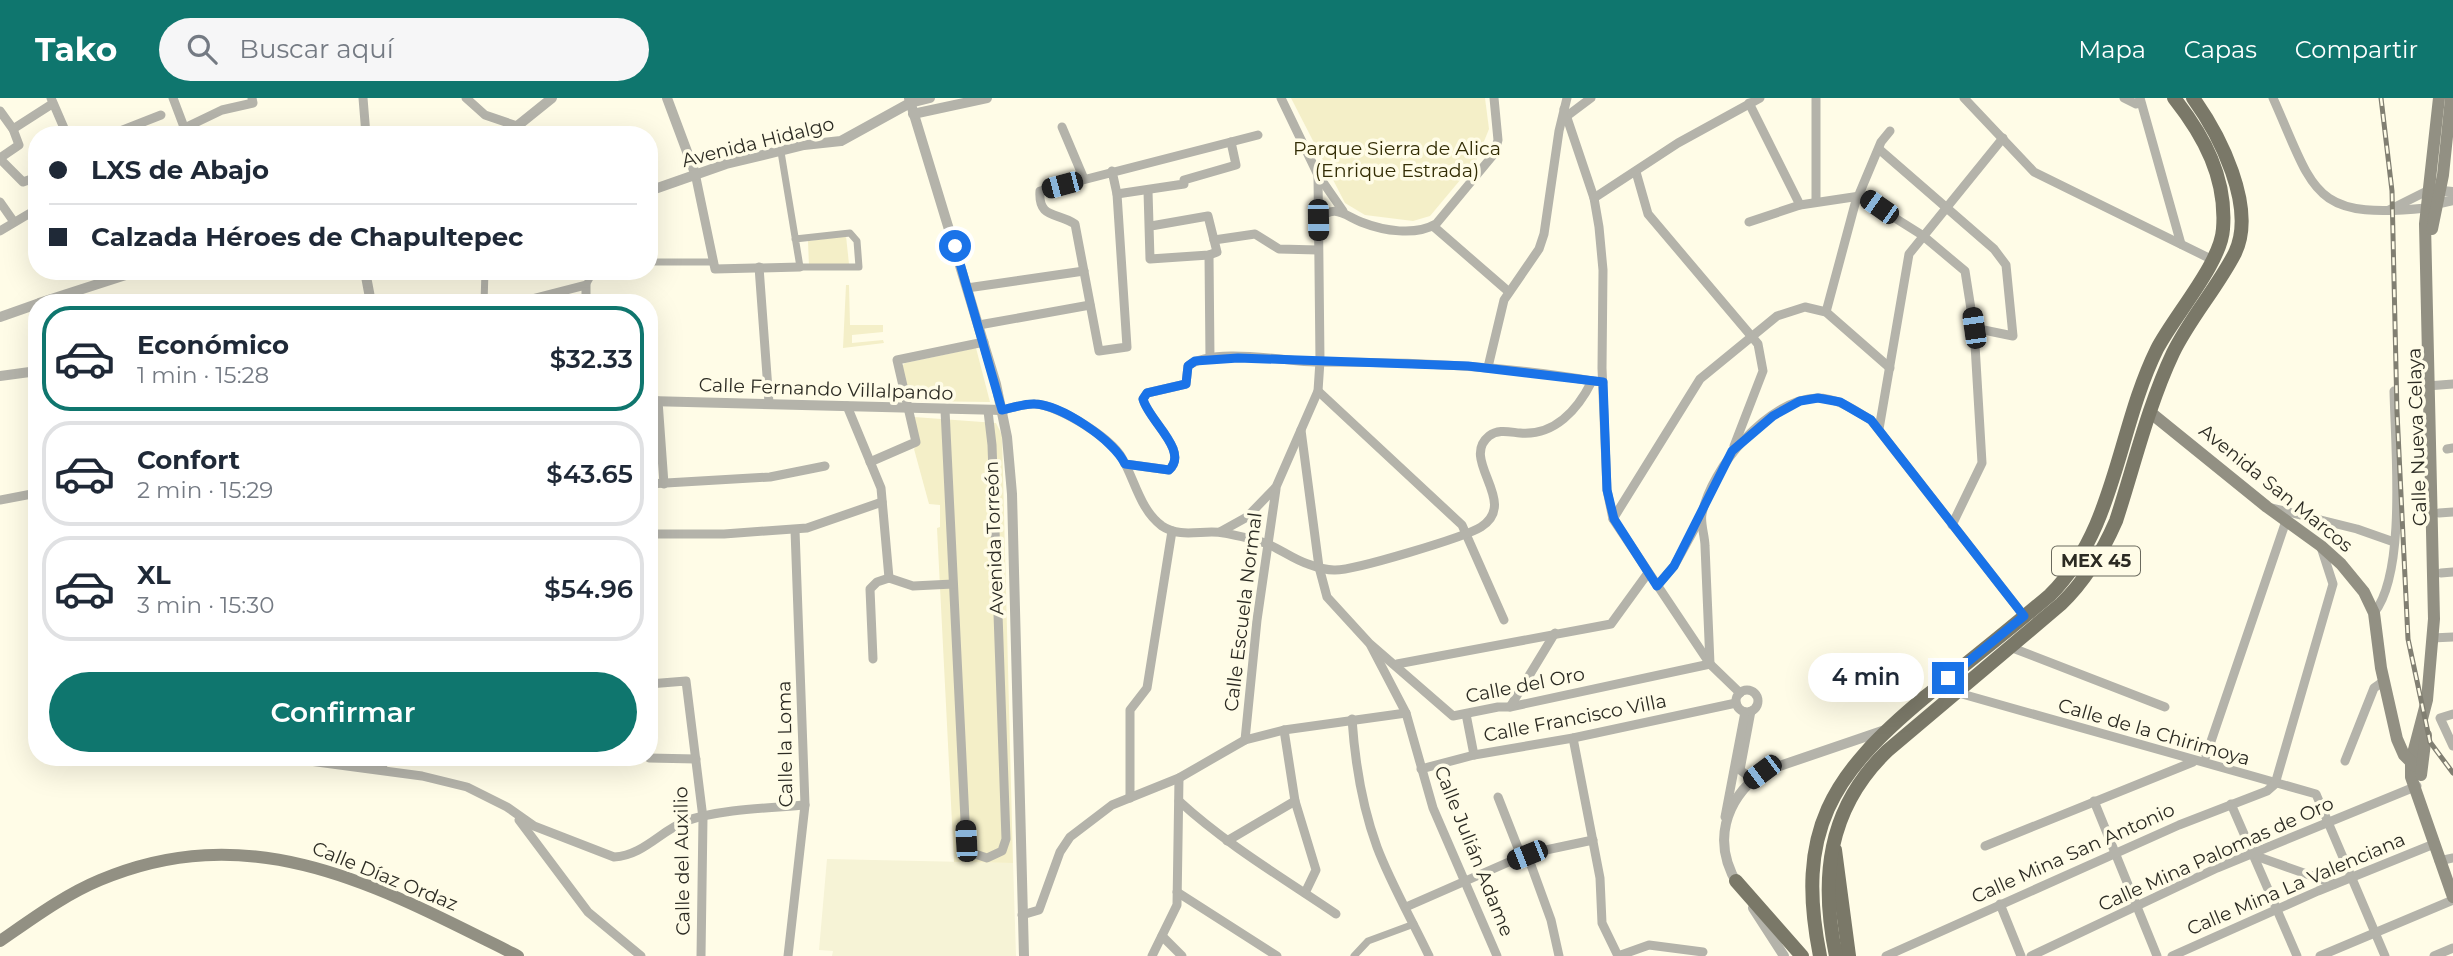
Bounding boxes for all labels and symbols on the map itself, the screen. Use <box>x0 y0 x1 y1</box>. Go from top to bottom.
street label: Avenida Hidalgo <box>679 112 837 172</box>
park label: Parque Sierra de Alica (Enrique Estrada) <box>1293 137 1501 182</box>
car <box>1039 169 1086 201</box>
car <box>1856 186 1903 228</box>
car <box>1308 199 1329 241</box>
route start <box>939 230 971 262</box>
car <box>1961 306 1988 350</box>
street label: Calle Nueva Celaya <box>2402 347 2432 527</box>
street label: Calle Fernando Villalpando <box>698 373 954 405</box>
street label: Avenida San Marcos <box>2195 419 2357 557</box>
street label: Avenida Torreón <box>980 460 1008 616</box>
street label: Calle Escuela Normal <box>1219 511 1267 713</box>
road number: MEX 45 <box>2052 546 2140 575</box>
callout: 4 min <box>1808 654 1924 702</box>
street label: Calle del Oro <box>1463 662 1587 708</box>
route end <box>1932 662 1964 694</box>
street label: Calle la Loma <box>772 680 798 808</box>
street label: Calle Francisco Villa <box>1482 689 1668 747</box>
street label: Calle de la Chirimoya <box>2055 694 2253 770</box>
car <box>1739 751 1786 793</box>
street label: Calle Julián Adame <box>1429 762 1519 940</box>
street label: Calle del Auxilio <box>669 786 695 936</box>
street label: Calle Mina Palomas de Oro <box>2095 792 2337 916</box>
street label: Calle Mina San Antonio <box>1968 798 2178 908</box>
car <box>955 819 978 863</box>
street label: Calle Mina La Valenciana <box>2183 828 2409 940</box>
street label: Calle Díaz Ordaz <box>309 836 461 916</box>
car <box>1504 837 1551 873</box>

